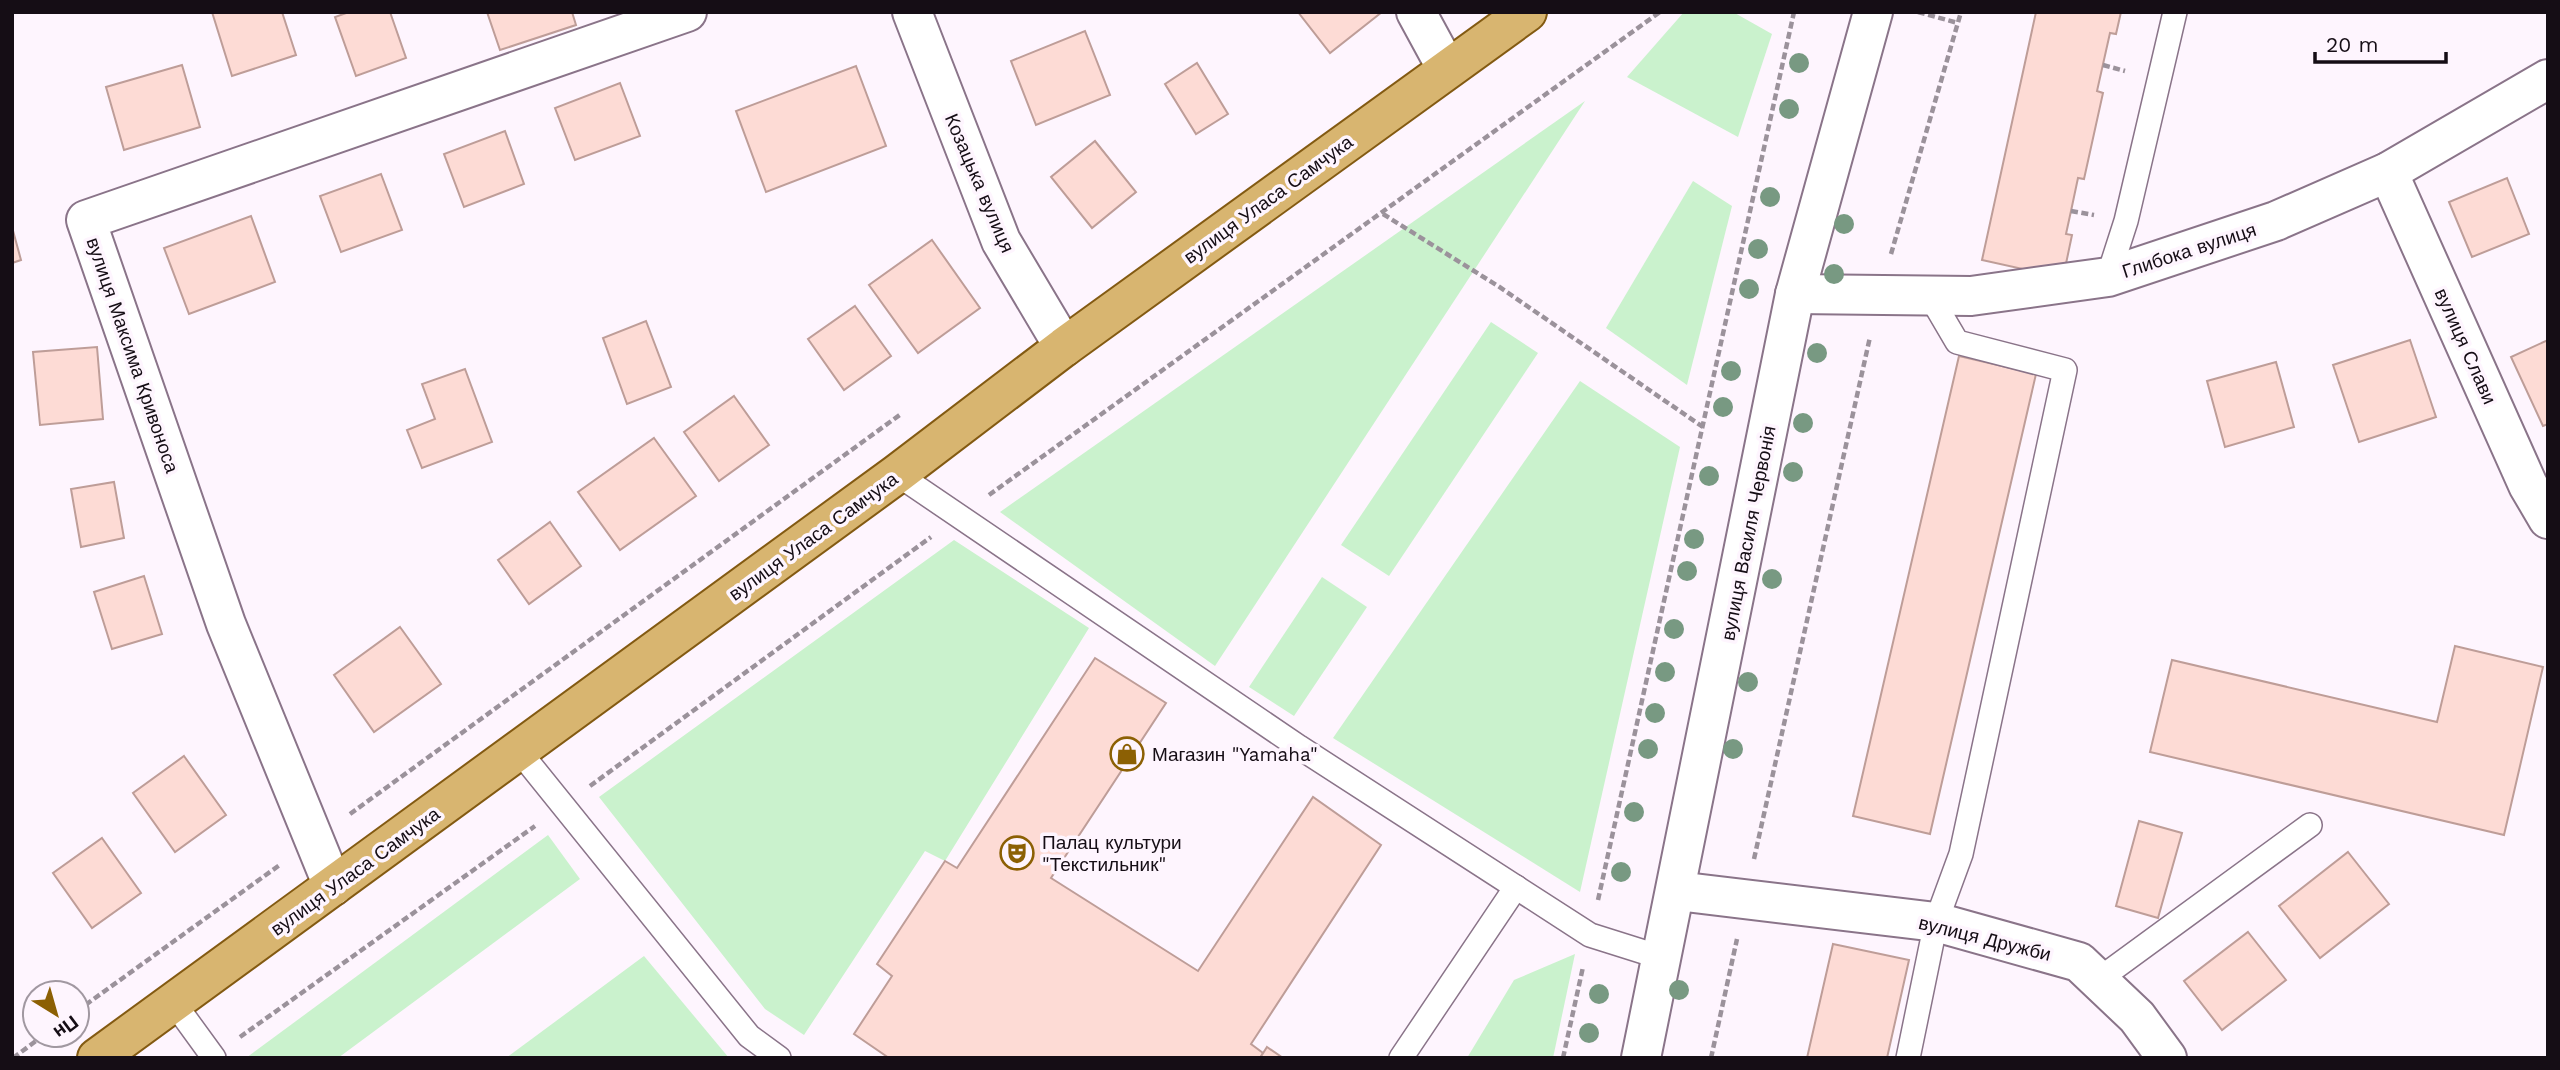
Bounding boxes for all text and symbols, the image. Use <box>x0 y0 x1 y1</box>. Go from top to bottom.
scale bar <box>2315 21 2446 65</box>
text: 20 m <box>2326 32 2378 57</box>
street label: Козацька вулиця <box>940 110 1019 256</box>
street label: вулиця Уласа Самчука <box>1179 130 1358 268</box>
street label: Глибока вулиця <box>2119 218 2259 283</box>
street label: вулиця Максима Кривоноса <box>81 235 184 476</box>
street label: вулиця Слави <box>2430 285 2501 408</box>
street label: вулиця Василя Червонія <box>1716 424 1781 643</box>
street label: вулиця Уласа Самчука <box>724 467 903 605</box>
shop icon: Магазин "Yamaha" <box>1108 735 1146 773</box>
place label: Магазин "Yamaha" <box>1152 743 1318 766</box>
street label: вулиця Уласа Самчука <box>266 802 445 940</box>
place label: Палац культури "Текстильник" <box>1042 831 1182 876</box>
theatre icon: Палац культури "Текстильник" <box>998 834 1036 872</box>
street label: вулиця Дружби <box>1916 911 2053 966</box>
north arrow <box>21 979 91 1049</box>
text: Пн <box>49 1010 83 1044</box>

